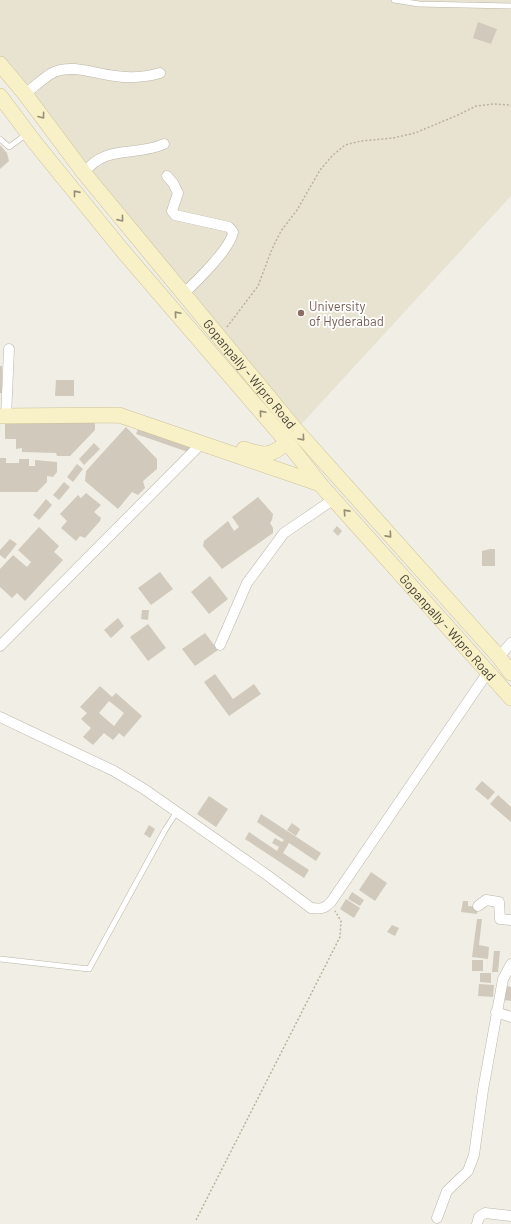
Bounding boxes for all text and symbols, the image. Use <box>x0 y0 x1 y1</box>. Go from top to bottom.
one-way arrow <box>37 112 44 119</box>
one-way arrow <box>73 190 80 198</box>
one-way arrow <box>117 215 124 222</box>
place label: University of Hyderabad <box>309 298 384 329</box>
marker: University of Hyderabad <box>296 308 306 318</box>
one-way arrow <box>175 312 182 319</box>
street label: Gopanpally - Wipro Road <box>200 316 299 432</box>
one-way arrow <box>259 410 266 418</box>
one-way arrow <box>298 433 305 441</box>
one-way arrow <box>343 509 350 517</box>
one-way arrow <box>384 530 391 538</box>
street label: Gopanpally - Wipro Road <box>396 571 499 684</box>

